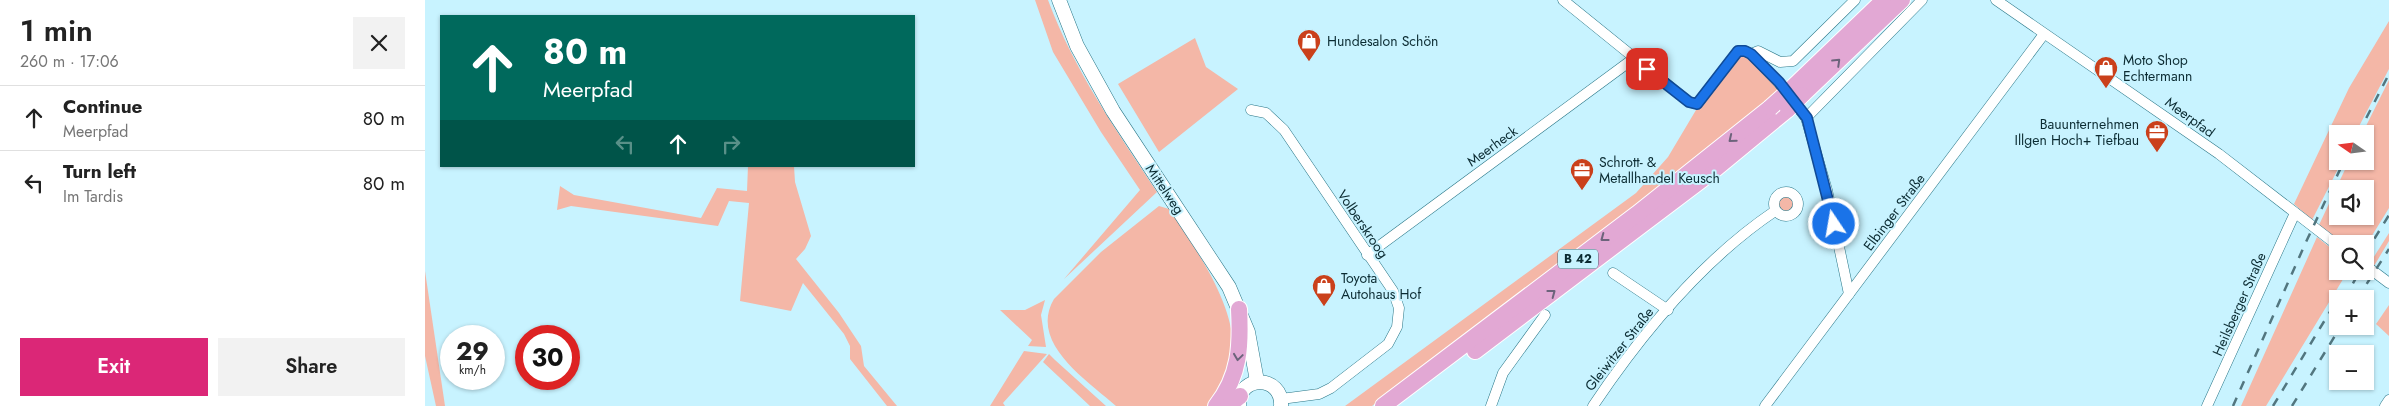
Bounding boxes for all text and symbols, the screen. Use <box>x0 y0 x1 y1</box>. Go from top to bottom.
text: 1 min <box>20 9 93 52</box>
button: close <box>353 17 405 69</box>
text: 80 m <box>543 27 627 77</box>
shop icon: Hundesalon Schön <box>1296 28 1322 62</box>
place label: Hundesalon Schön <box>1327 31 1438 51</box>
icon: ahead <box>460 35 525 100</box>
pin <box>1626 48 1668 90</box>
text: 260 m · 17:06 <box>20 50 119 73</box>
place label: Moto Shop Echtermann <box>2123 50 2192 86</box>
icon: arrive <box>1633 55 1661 83</box>
shop icon: Moto Shop Echtermann <box>2093 55 2119 89</box>
one-way arrow <box>1832 59 1841 68</box>
text: Meerpfad <box>543 73 633 105</box>
street label: Meerpfad <box>2161 92 2219 142</box>
text: Continue <box>63 93 142 120</box>
icon: ahead <box>20 104 48 132</box>
text: 80 m <box>363 105 405 132</box>
place label: Bauunternehmen Illgen Hoch+ Tiefbau <box>2014 114 2139 150</box>
office icon: Bauunternehmen Illgen Hoch+ Tiefbau <box>2144 119 2170 153</box>
text: Meerpfad <box>63 120 128 143</box>
street label: Meerheck <box>1463 120 1522 171</box>
north arrow <box>2329 125 2374 170</box>
map controls <box>2329 125 2374 390</box>
icon: left <box>611 130 639 158</box>
icon: ahead <box>664 130 692 158</box>
icon: right <box>717 130 745 158</box>
one-way arrow <box>1729 133 1738 142</box>
place label: Schrott- & Metallhandel Keusch <box>1599 152 1720 188</box>
office icon: Schrott- & Metallhandel Keusch <box>1569 157 1595 191</box>
text: Turn left <box>63 158 136 185</box>
street label: Mittelweg <box>1141 160 1189 218</box>
icon: left <box>20 169 48 197</box>
street label: Elbinger Straße <box>1858 169 1930 255</box>
text: 80 m <box>363 170 405 197</box>
button: sound <box>2329 180 2374 225</box>
text: Im Tardis <box>63 185 123 208</box>
street label: Volberskroog <box>1333 186 1393 262</box>
position arrow <box>1807 197 1859 249</box>
one-way arrow <box>1601 233 1610 241</box>
button: search <box>2329 235 2374 280</box>
street label: Heilsberger Straße <box>2207 249 2271 359</box>
road number: B 42 <box>1558 250 1598 268</box>
place label: Toyota Autohaus Hof <box>1341 268 1422 304</box>
shop icon: Toyota Autohaus Hof <box>1311 273 1337 307</box>
button: + <box>2329 290 2374 335</box>
one-way arrow <box>1546 291 1555 299</box>
street label: Gleiwitzer Straße <box>1580 303 1658 395</box>
speed limit sign: 30 <box>515 325 580 390</box>
text: 29 <box>456 333 489 369</box>
button: Exit <box>20 338 208 396</box>
button: Share <box>218 338 405 396</box>
button: − <box>2329 345 2374 390</box>
one-way arrow <box>1234 353 1244 362</box>
text: km/h <box>459 361 486 379</box>

